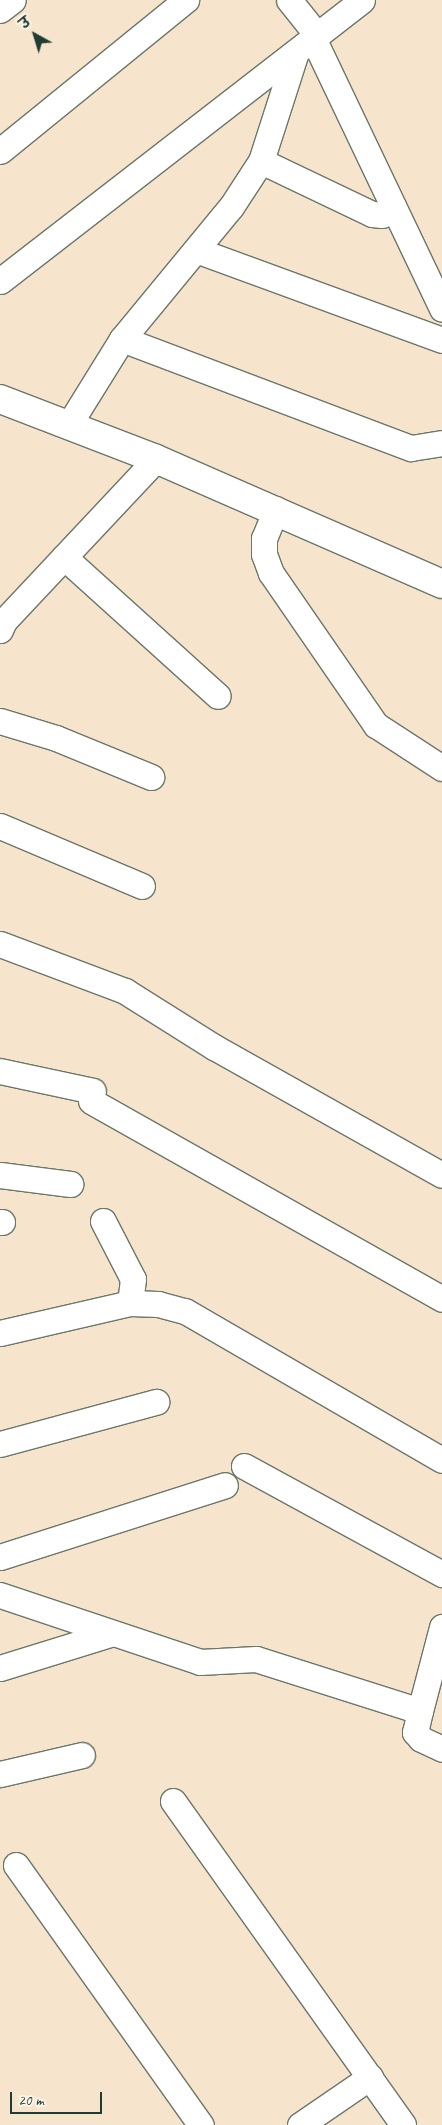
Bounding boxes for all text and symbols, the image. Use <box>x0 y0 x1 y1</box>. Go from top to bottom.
north arrow <box>10 10 60 60</box>
text: उ <box>16 13 34 33</box>
scale bar <box>12 2082 105 2114</box>
text: 20 m <box>18 2091 44 2110</box>

